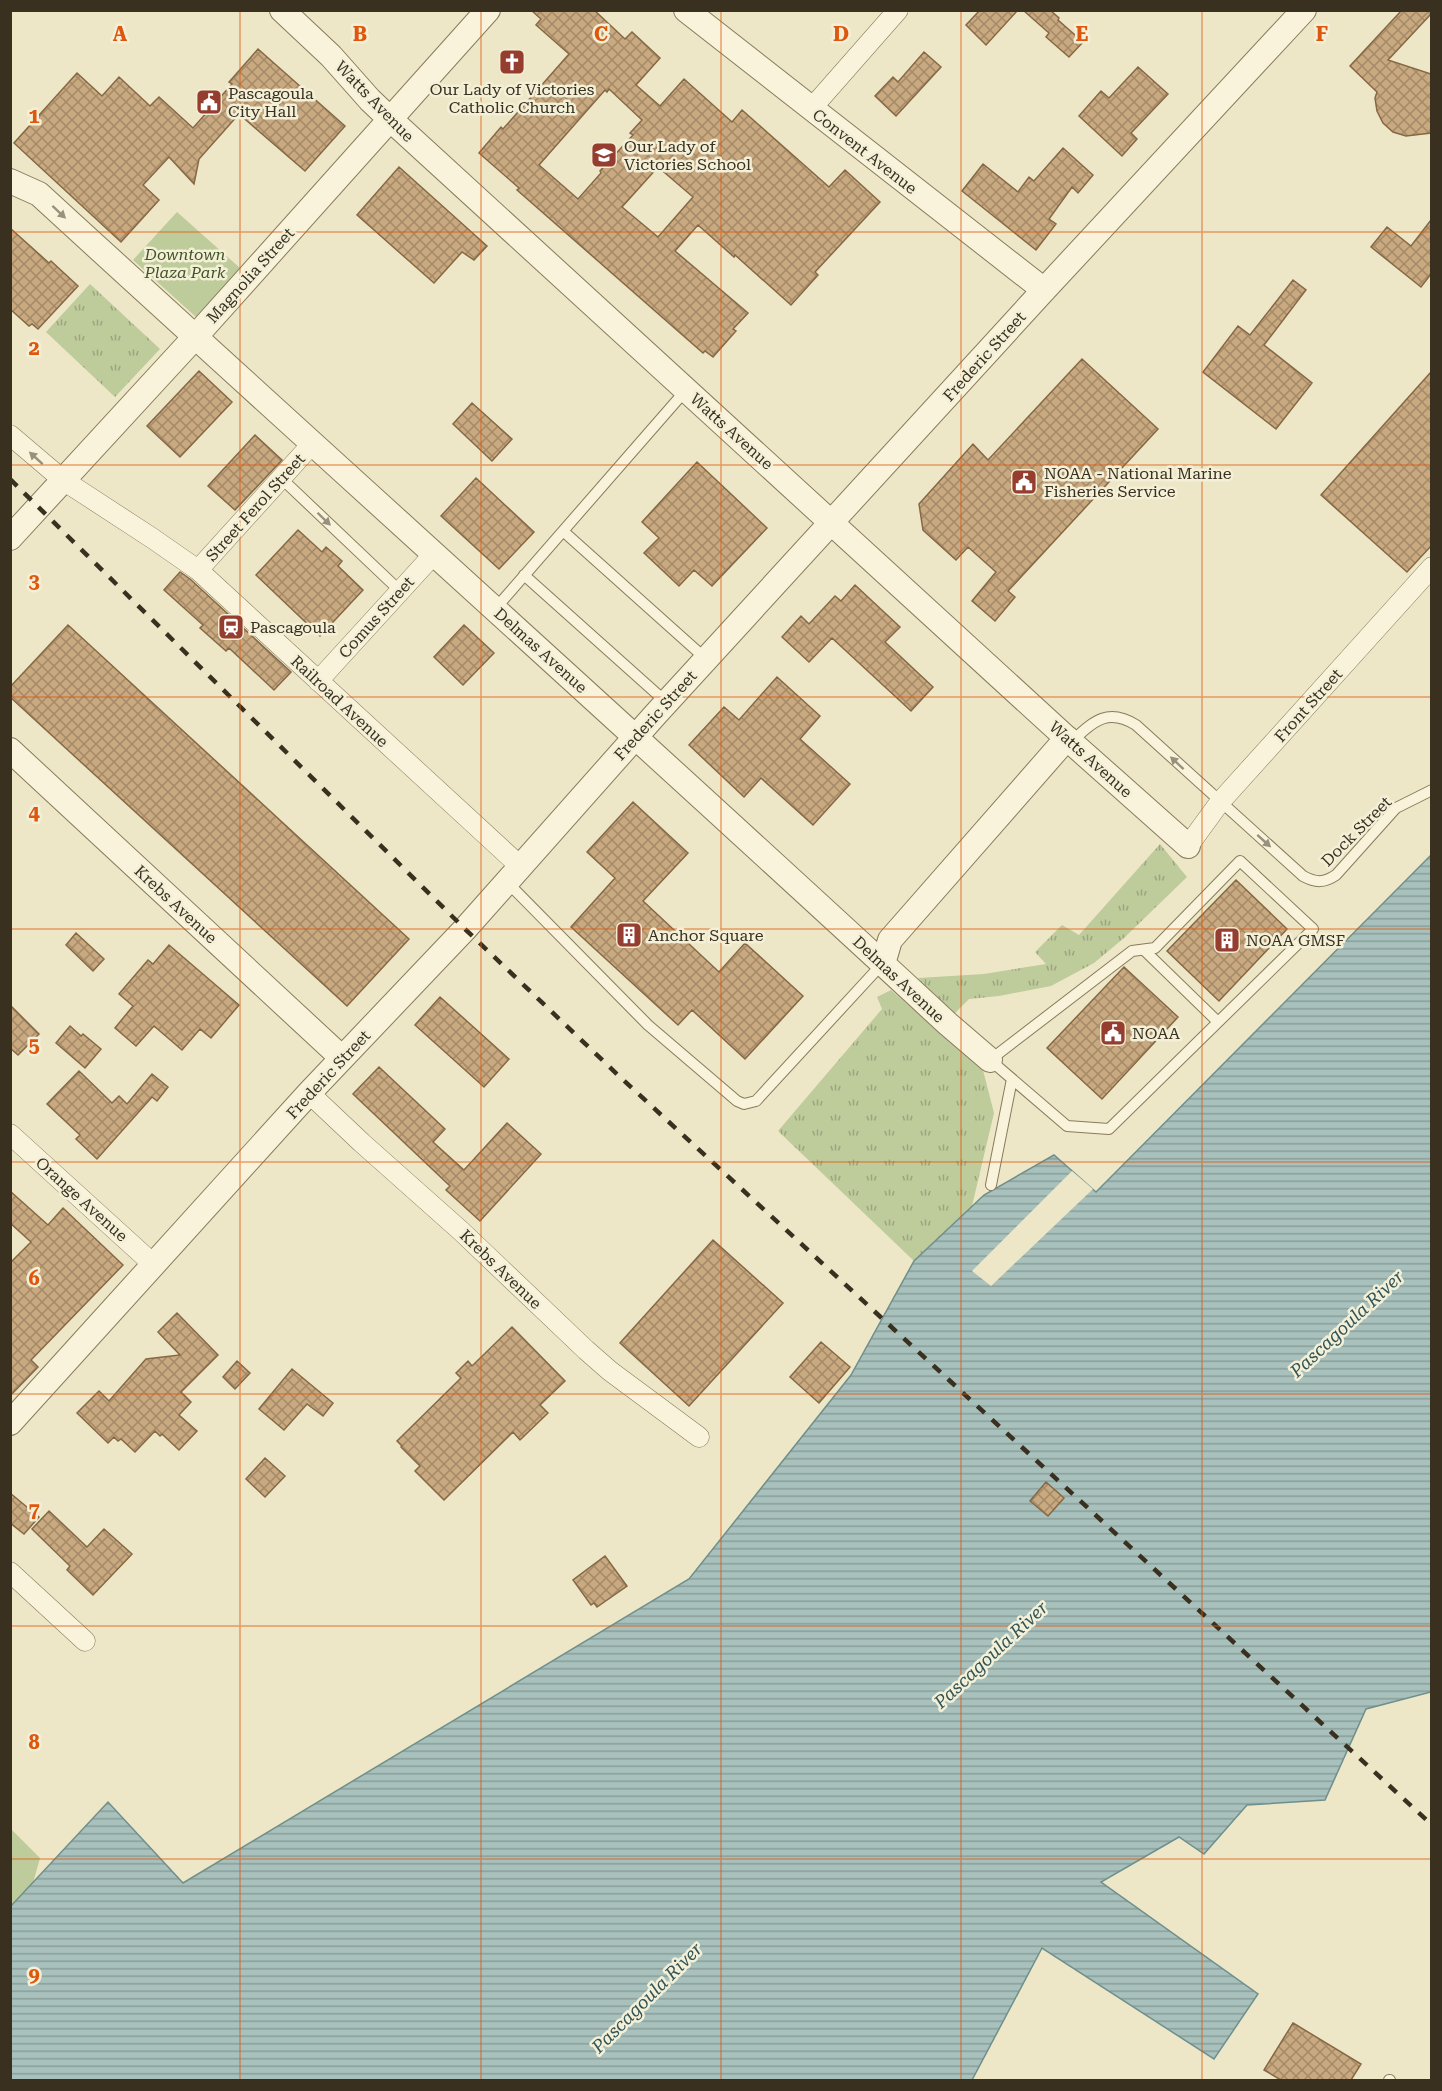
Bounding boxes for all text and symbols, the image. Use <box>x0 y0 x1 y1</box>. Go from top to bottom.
text: A <box>113 22 128 46</box>
text: B <box>353 22 367 46</box>
text: C <box>594 22 608 46</box>
text: D <box>833 22 849 46</box>
text: E <box>1076 22 1089 46</box>
text: F <box>1316 22 1328 46</box>
church icon: Our Lady of Victories Catholic Church <box>497 47 527 77</box>
street label: Watts Avenue <box>331 57 418 146</box>
place label: Our Lady of Victories Catholic Church <box>430 80 595 117</box>
place label: Pascagoula City Hall <box>228 84 314 121</box>
public building icon: Pascagoula City Hall <box>194 87 224 117</box>
text: 1 <box>28 104 40 128</box>
street label: Convent Avenue <box>809 105 921 198</box>
place label: Our Lady of Victories School <box>624 137 751 174</box>
school or university icon: Our Lady of Victories School <box>589 140 619 170</box>
one-way arrow <box>51 205 66 218</box>
street label: Magnolia Street <box>203 224 298 327</box>
park label: Downtown Plaza Park <box>144 245 226 282</box>
street label: Frederic Street <box>939 307 1030 405</box>
text: 2 <box>28 336 40 360</box>
street label: Watts Avenue <box>686 389 777 474</box>
street label: Street Ferol Street <box>202 449 309 565</box>
one-way arrow <box>29 452 44 465</box>
place label: NOAA - National Marine Fisheries Service <box>1044 464 1232 501</box>
public building icon: NOAA - National Marine Fisheries Service <box>1009 467 1039 497</box>
one-way arrow <box>316 511 330 525</box>
text: 3 <box>28 569 40 593</box>
street label: Comus Street <box>335 573 418 662</box>
street label: Delmas Avenue <box>490 604 591 697</box>
station icon: Pascagoula <box>216 612 246 642</box>
place label: Pascagoula <box>250 618 336 637</box>
street label: Railroad Avenue <box>287 651 392 751</box>
street label: Front Street <box>1271 665 1346 746</box>
street label: Frederic Street <box>610 666 701 764</box>
street label: Watts Avenue <box>1045 717 1136 802</box>
one-way arrow <box>1171 756 1185 770</box>
street label: Dock Street <box>1317 792 1395 870</box>
text: 4 <box>28 801 40 825</box>
one-way arrow <box>1256 834 1271 847</box>
street label: Krebs Avenue <box>130 861 221 948</box>
building icon: Anchor Square <box>614 920 644 950</box>
building icon: NOAA GMSF <box>1212 925 1242 955</box>
place label: Anchor Square <box>648 926 764 945</box>
place label: NOAA GMSF <box>1246 931 1345 950</box>
street label: Delmas Avenue <box>849 932 949 1027</box>
public building icon: NOAA <box>1098 1018 1128 1048</box>
place label: NOAA <box>1132 1024 1181 1043</box>
street label: Frederic Street <box>282 1026 374 1123</box>
text: 5 <box>28 1033 40 1057</box>
street label: Orange Avenue <box>32 1153 132 1246</box>
street label: Krebs Avenue <box>456 1226 546 1313</box>
water label: Pascagoula River <box>1285 1265 1408 1382</box>
text: 6 <box>28 1266 40 1290</box>
text: 7 <box>28 1498 40 1522</box>
water label: Pascagoula River <box>929 1596 1052 1713</box>
text: 8 <box>28 1730 40 1754</box>
water label: Pascagoula River <box>586 1938 706 2058</box>
text: 9 <box>28 1963 40 1987</box>

